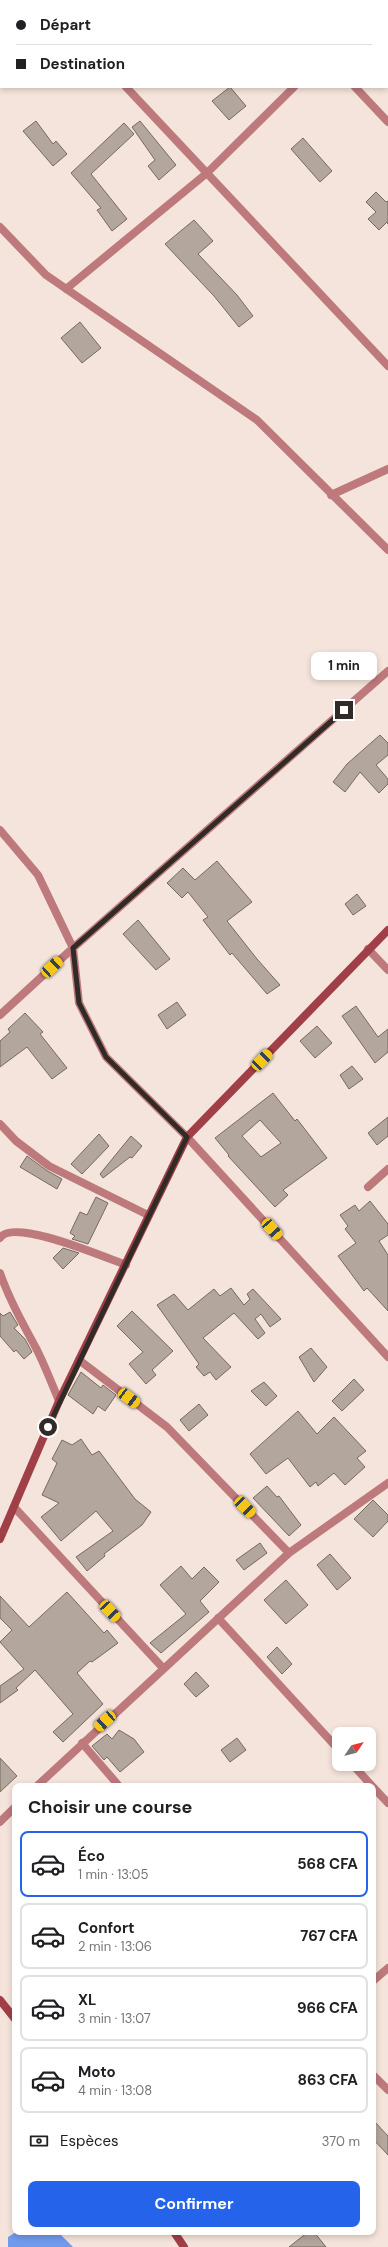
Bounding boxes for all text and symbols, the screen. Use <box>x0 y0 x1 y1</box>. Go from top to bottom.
text: Départ <box>40 15 91 35</box>
text: Destination <box>40 54 125 74</box>
callout: 1 min <box>311 652 377 680</box>
text: 1 min <box>328 657 360 674</box>
route end <box>335 701 353 719</box>
car <box>39 954 65 980</box>
car <box>249 1047 275 1073</box>
car <box>260 1216 284 1242</box>
car <box>116 1386 142 1410</box>
route start <box>39 1418 57 1436</box>
car <box>232 1494 258 1520</box>
car <box>97 1598 123 1624</box>
car <box>92 1709 118 1733</box>
north arrow <box>332 1727 376 1771</box>
map controls <box>332 1727 376 1771</box>
text: Choisir une course <box>28 1795 192 1819</box>
icon: car <box>30 1846 66 1882</box>
text: Éco <box>78 1846 105 1866</box>
text: 568 CFA <box>297 1854 358 1874</box>
text: 1 min · 13:05 <box>78 1866 148 1883</box>
icon: car <box>30 1918 66 1954</box>
text: Confort <box>78 1918 135 1938</box>
text: 767 CFA <box>300 1926 358 1946</box>
text: 2 min · 13:06 <box>78 1938 152 1955</box>
icon: car <box>30 1990 66 2026</box>
text: XL <box>78 1990 96 2010</box>
text: 966 CFA <box>297 1998 358 2018</box>
text: 3 min · 13:07 <box>78 2010 151 2027</box>
icon: car <box>30 2062 66 2098</box>
text: Moto <box>78 2062 116 2082</box>
text: 863 CFA <box>298 2070 358 2090</box>
text: 4 min · 13:08 <box>78 2082 152 2099</box>
icon: cash <box>28 2130 50 2152</box>
text: Espèces <box>60 2131 119 2151</box>
text: 370 m <box>322 2133 360 2150</box>
button: Confirmer <box>28 2181 360 2227</box>

